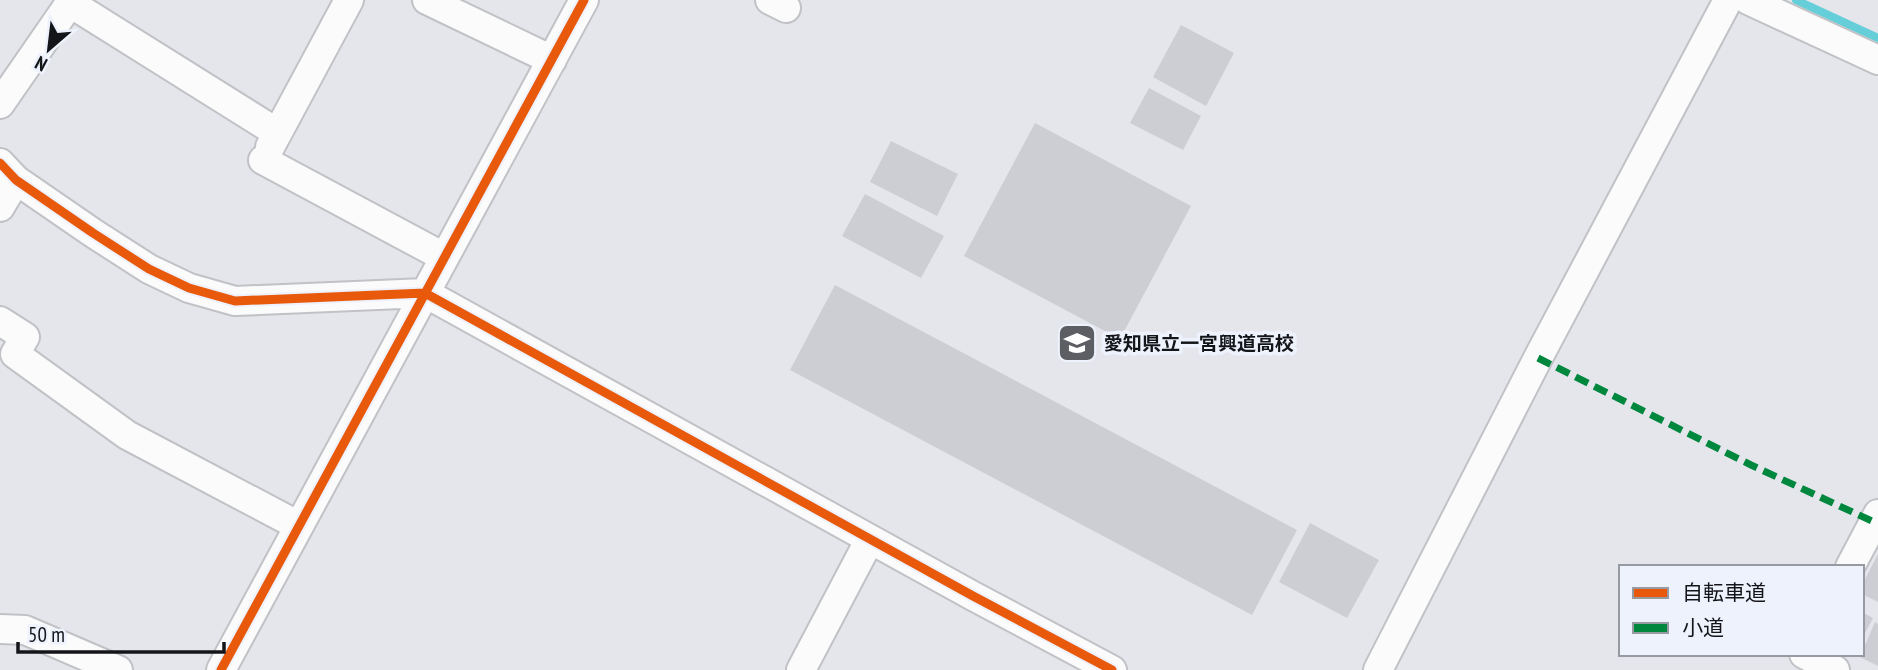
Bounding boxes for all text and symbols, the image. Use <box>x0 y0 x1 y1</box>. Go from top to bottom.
north arrow <box>14 14 84 84</box>
text: N <box>31 51 51 77</box>
school or university icon: 愛知県立一宮興道高校 <box>1056 322 1098 364</box>
place label: 愛知県立一宮興道高校 <box>1104 331 1294 355</box>
legend <box>1619 565 1864 656</box>
text: 自転車道 <box>1682 579 1766 606</box>
scale bar <box>18 610 224 654</box>
text: 小道 <box>1682 614 1724 641</box>
text: 50 m <box>28 621 65 648</box>

